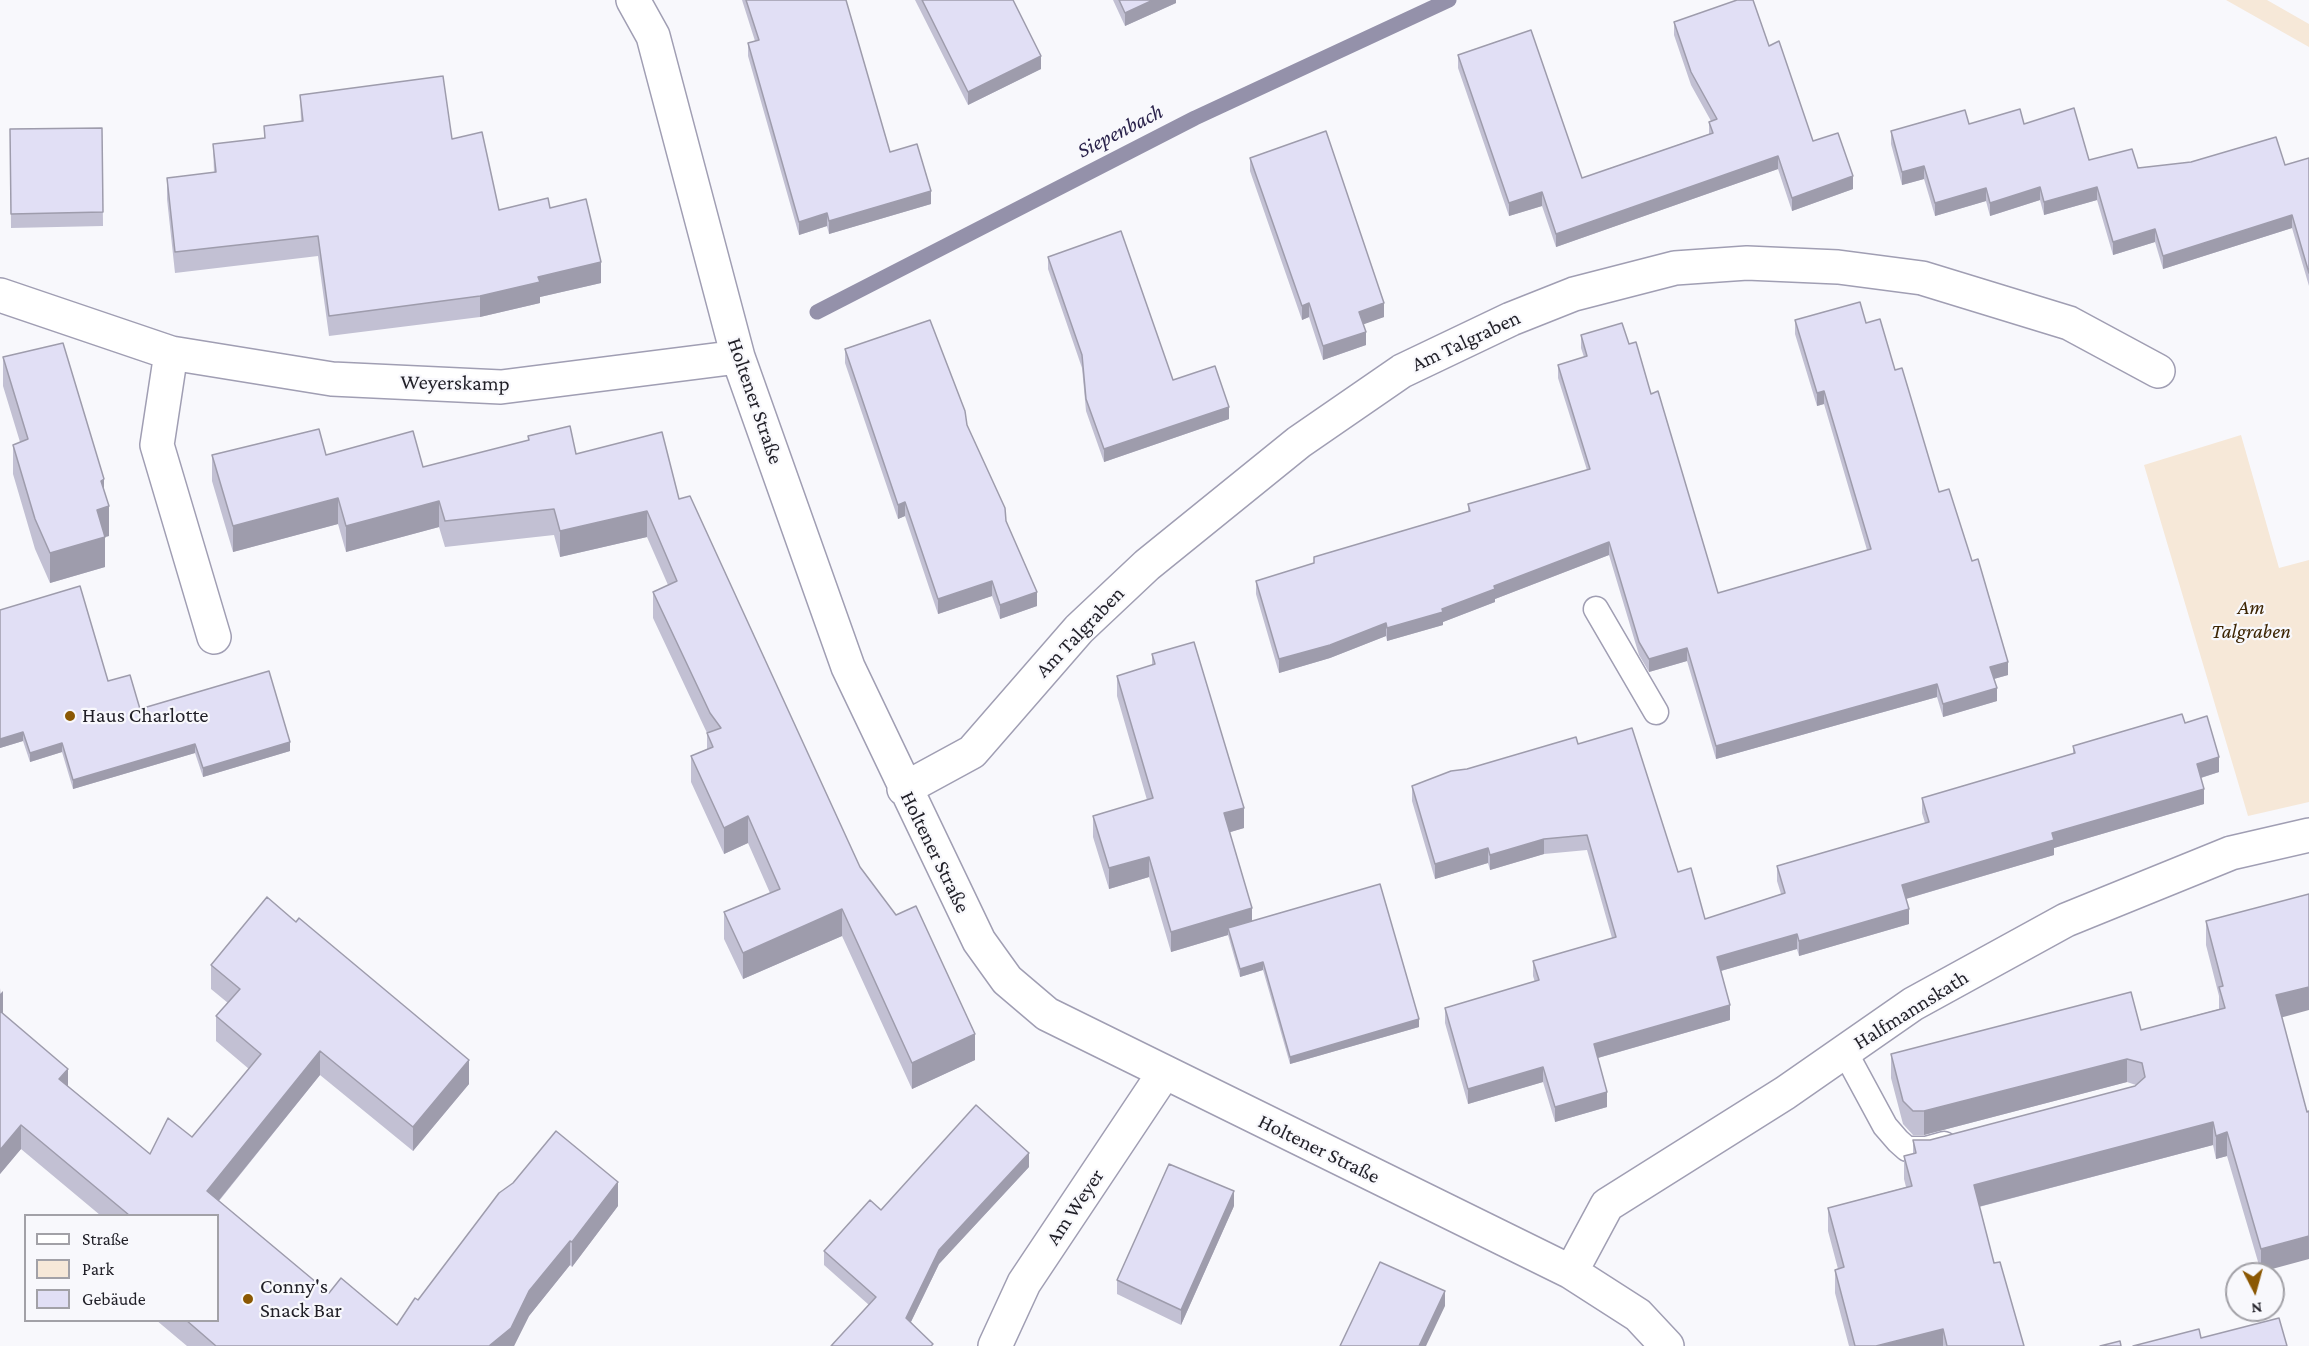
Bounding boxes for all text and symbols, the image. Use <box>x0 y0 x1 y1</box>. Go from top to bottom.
water label: Siepenbach <box>1073 98 1167 164</box>
street label: Am Talgraben <box>1408 305 1524 377</box>
street label: Holtener Straße <box>722 334 788 468</box>
street label: Weyerskamp <box>400 369 510 397</box>
street label: Am Talgraben <box>1030 581 1130 683</box>
park label: Am Talgraben <box>2211 595 2291 645</box>
place label: Haus Charlotte <box>82 703 208 729</box>
marker: Haus Charlotte <box>63 709 77 723</box>
street label: Holtener Straße <box>895 787 975 917</box>
street label: Halfmannskath <box>1849 965 1973 1055</box>
street label: Holtener Straße <box>1254 1109 1384 1189</box>
street label: Am Weyer <box>1040 1164 1110 1250</box>
legend <box>24 1214 219 1322</box>
text: Straße <box>82 1229 129 1249</box>
text: Park <box>82 1259 114 1279</box>
north arrow <box>2225 1262 2285 1322</box>
place label: Conny's Snack Bar <box>260 1274 342 1324</box>
text: Gebäude <box>82 1289 146 1309</box>
marker: Conny's Snack Bar <box>241 1292 255 1306</box>
text: N <box>2250 1299 2263 1317</box>

